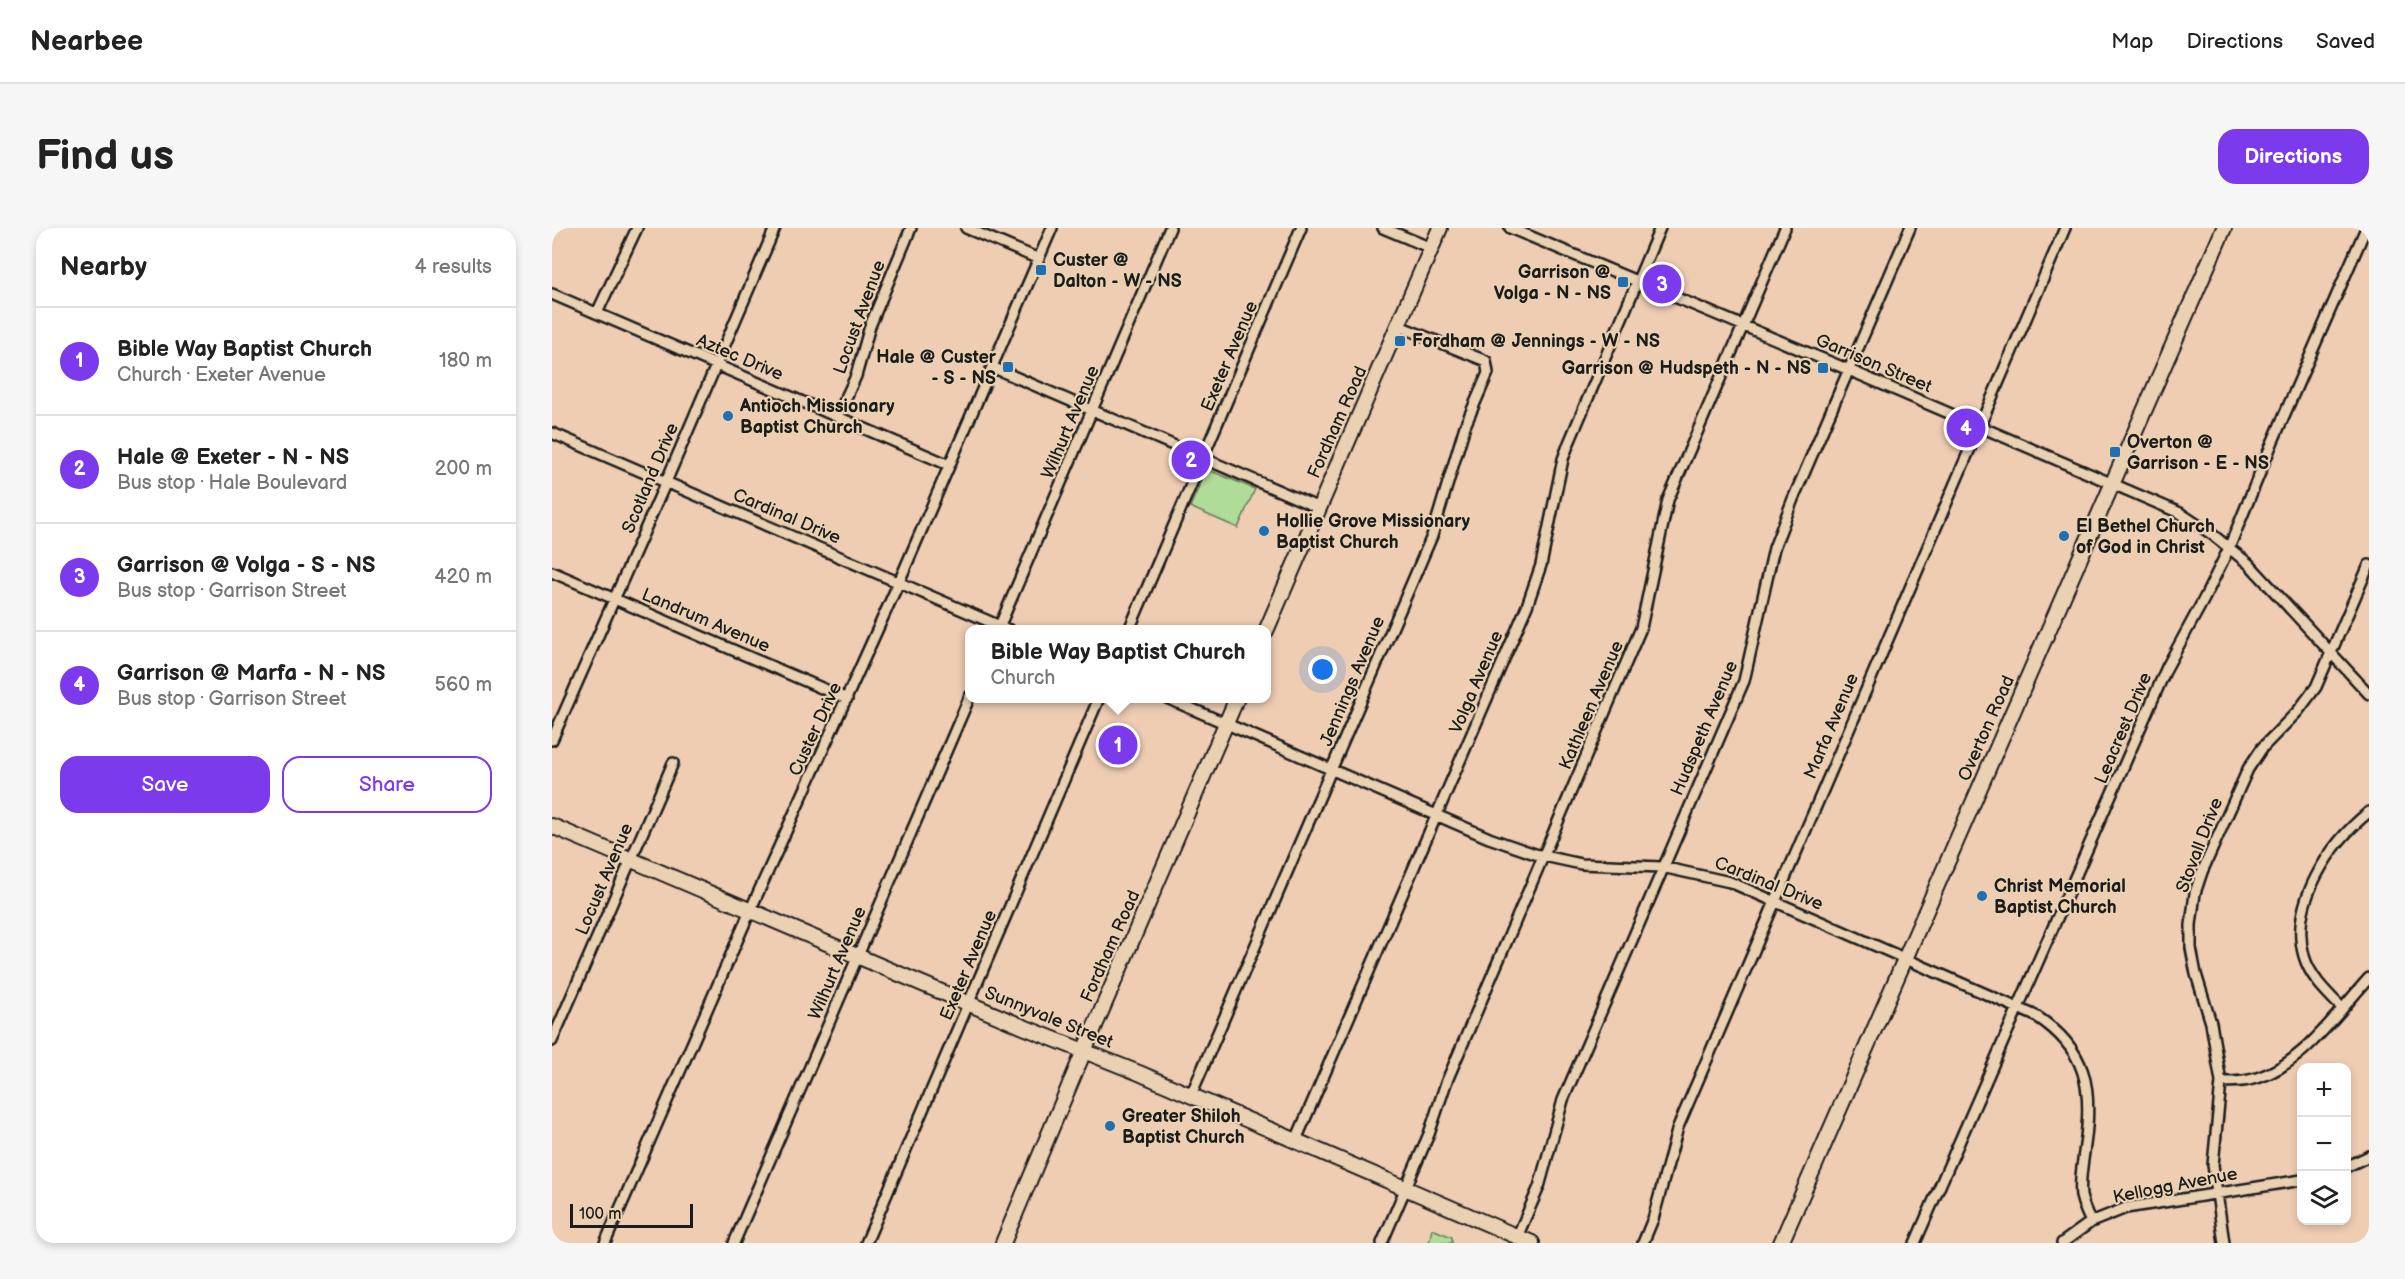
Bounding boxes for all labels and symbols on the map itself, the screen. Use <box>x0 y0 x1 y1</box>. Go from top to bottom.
place label: Custer @ Dalton - W - NS <box>1053 250 1182 292</box>
street label: Locust Avenue <box>829 257 890 377</box>
place label: Garrison @ Volga - N - NS <box>1494 262 1611 304</box>
pin: 3 <box>1642 262 1682 306</box>
marker: Custer @ Dalton - W - NS <box>1034 263 1048 277</box>
marker: Garrison @ Volga - N - NS <box>1616 275 1630 289</box>
street label: Exeter Avenue <box>1197 298 1262 415</box>
street label: Aztec Drive <box>693 330 787 385</box>
street label: Garrison Street <box>1813 330 1935 398</box>
place label: Fordham @ Jennings - W - NS <box>1412 331 1660 352</box>
marker: Fordham @ Jennings - W - NS <box>1393 334 1407 348</box>
place label: Hale @ Custer - S - NS <box>876 347 997 389</box>
place label: Garrison @ Hudspeth - N - NS <box>1562 358 1811 379</box>
marker: Hale @ Custer - S - NS <box>1001 360 1015 374</box>
marker: Garrison @ Hudspeth - N - NS <box>1816 361 1830 375</box>
street label: Wilhurt Avenue <box>1037 362 1104 482</box>
street label: Fordham Road <box>1303 363 1372 481</box>
place label: Antioch Missionary Baptist Church <box>739 396 895 438</box>
pin: 4 <box>1946 406 1986 450</box>
marker: Antioch Missionary Baptist Church <box>721 409 735 423</box>
street label: Scotland Drive <box>618 420 683 536</box>
place label: Overton @ Garrison - E - NS <box>2127 432 2269 474</box>
pin: 2 <box>1172 438 1210 482</box>
marker: Overton @ Garrison - E - NS <box>2108 445 2122 459</box>
street label: Cardinal Drive <box>730 484 844 549</box>
place label: Hollie Grove Missionary Baptist Church <box>1276 511 1471 553</box>
place label: El Bethel Church of God in Christ <box>2076 516 2215 558</box>
marker: Hollie Grove Missionary Baptist Church <box>1257 524 1271 538</box>
marker: El Bethel Church of God in Christ <box>2057 529 2071 543</box>
street label: Landrum Avenue <box>639 584 773 657</box>
street label: Jennings Avenue <box>1316 613 1389 749</box>
street label: Volga Avenue <box>1445 627 1508 737</box>
street label: Kathleen Avenue <box>1555 637 1628 773</box>
your location <box>1308 655 1337 684</box>
street label: Hudspeth Avenue <box>1667 657 1742 799</box>
street label: Leacrest Drive <box>2091 669 2156 787</box>
street label: Marfa Avenue <box>1800 670 1863 782</box>
street label: Overton Road <box>1954 672 2019 784</box>
street label: Custer Drive <box>785 679 846 779</box>
pin: 1 <box>1098 722 1138 768</box>
street label: Stovall Drive <box>2172 795 2227 896</box>
street label: Locust Avenue <box>571 820 638 938</box>
street label: Cardinal Drive <box>1711 852 1826 915</box>
place label: Christ Memorial Baptist Church <box>1994 876 2126 918</box>
street label: Fordham Road <box>1076 887 1145 1005</box>
marker: Christ Memorial Baptist Church <box>1975 889 1989 903</box>
street label: Wilhurt Avenue <box>804 903 871 1023</box>
street label: Exeter Avenue <box>936 907 1001 1024</box>
street label: Sunnyvale Street <box>982 982 1117 1053</box>
place label: Greater Shiloh Baptist Church <box>1122 1106 1245 1148</box>
marker: Greater Shiloh Baptist Church <box>1103 1119 1117 1133</box>
street label: Kellogg Avenue <box>2111 1163 2239 1208</box>
scale bar <box>570 1201 693 1228</box>

